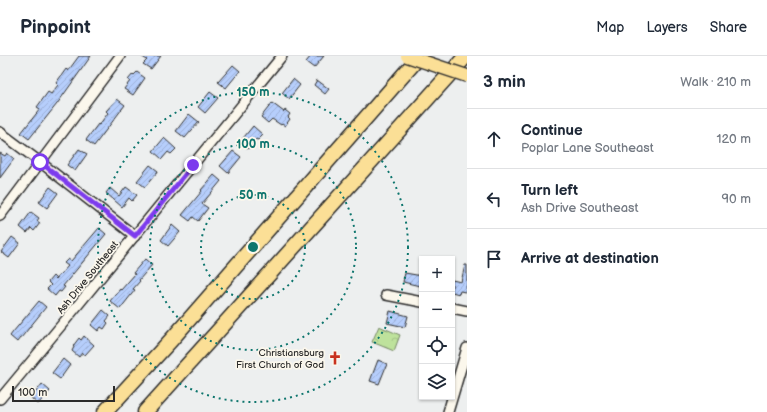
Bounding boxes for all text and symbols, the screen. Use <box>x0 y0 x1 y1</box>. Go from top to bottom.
text: Pinpoint <box>20 16 91 39</box>
text: Map <box>596 19 624 36</box>
text: Layers <box>646 19 688 36</box>
text: Share <box>710 19 747 36</box>
text: 3 min <box>483 72 526 92</box>
text: Walk · 210 m <box>680 74 751 90</box>
text: 150 m <box>237 85 269 100</box>
text: Continue <box>521 121 583 140</box>
icon: ahead <box>483 128 505 150</box>
text: 120 m <box>716 131 751 147</box>
text: 100 m <box>236 137 270 152</box>
text: Poplar Lane Southeast <box>521 140 654 156</box>
route start <box>31 153 49 171</box>
route end <box>184 156 202 174</box>
text: Turn left <box>521 181 578 200</box>
text: 50 m <box>239 188 267 203</box>
icon: left <box>483 188 505 210</box>
text: 90 m <box>722 191 751 207</box>
text: Ash Drive Southeast <box>521 200 638 216</box>
street label: Ash Drive Southeast <box>55 239 121 317</box>
centre of rings <box>246 240 260 254</box>
icon: arrive <box>483 248 505 270</box>
text: Arrive at destination <box>521 249 659 268</box>
map controls <box>419 256 455 400</box>
button: + <box>419 256 455 292</box>
button: − <box>419 292 455 328</box>
button: locate <box>419 328 455 364</box>
place label: Christiansburg First Church of God <box>236 347 324 371</box>
church icon: Christiansburg First Church of God <box>327 350 343 366</box>
button: layers <box>419 364 455 400</box>
scale bar <box>12 384 115 403</box>
text: 100 m <box>18 386 47 399</box>

